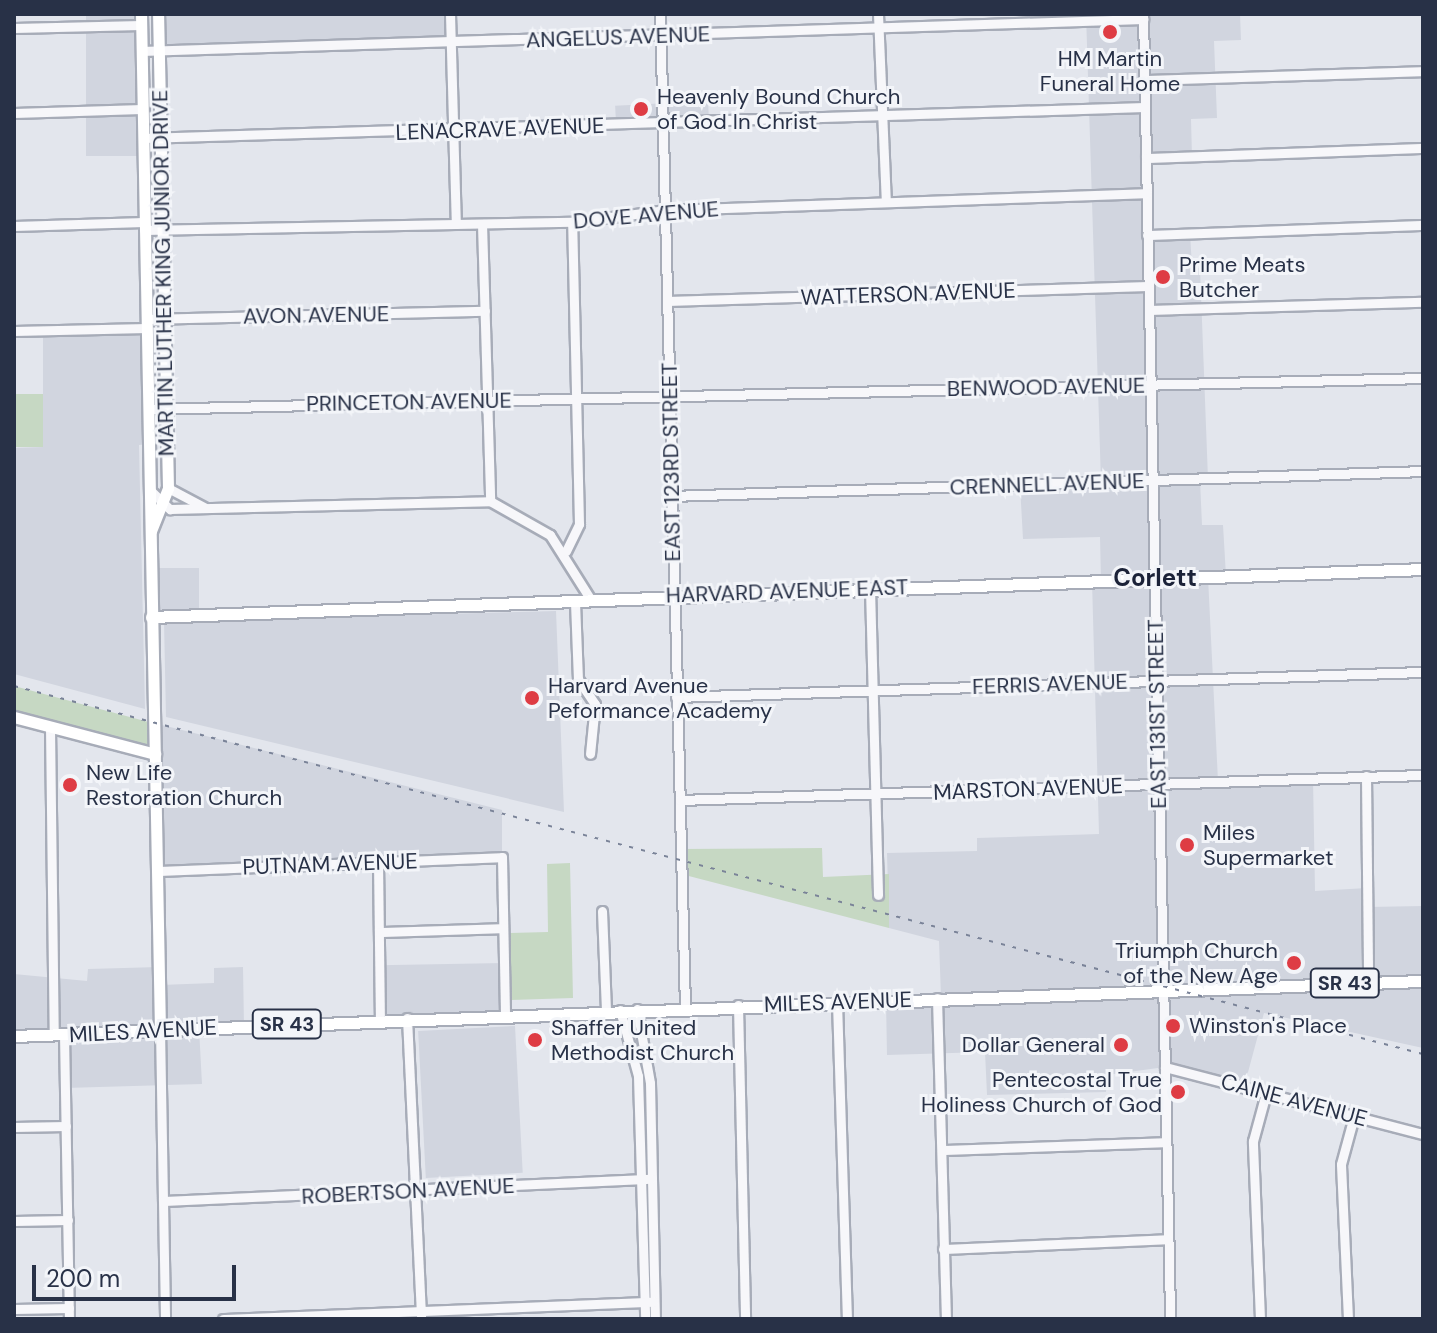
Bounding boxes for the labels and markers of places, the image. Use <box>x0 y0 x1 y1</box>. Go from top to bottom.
marker: HM Martin Funeral Home <box>1101 23 1119 41</box>
place label: HM Martin Funeral Home <box>1040 45 1180 96</box>
place label: Heavenly Bound Church of God In Christ <box>657 83 900 134</box>
marker: Heavenly Bound Church of God In Christ <box>632 100 650 118</box>
place label: Prime Meats Butcher <box>1179 251 1305 302</box>
marker: Prime Meats Butcher <box>1154 268 1172 286</box>
place label: Harvard Avenue Peformance Academy <box>548 672 772 724</box>
marker: Harvard Avenue Peformance Academy <box>523 689 541 707</box>
place label: New Life Restoration Church <box>86 759 282 810</box>
marker: New Life Restoration Church <box>61 776 79 794</box>
place label: Miles Supermarket <box>1203 819 1334 870</box>
marker: Miles Supermarket <box>1178 836 1196 854</box>
place label: Triumph Church of the New Age <box>1115 937 1278 988</box>
marker: Triumph Church of the New Age <box>1285 954 1303 972</box>
place label: Winston's Place <box>1189 1013 1347 1039</box>
place label: Shaffer United Methodist Church <box>551 1014 734 1066</box>
marker: Winston's Place <box>1164 1017 1182 1035</box>
marker: Shaffer United Methodist Church <box>526 1031 544 1049</box>
place label: Dollar General <box>962 1032 1105 1058</box>
marker: Dollar General <box>1112 1036 1130 1054</box>
place label: Pentecostal True Holiness Church of God <box>921 1066 1162 1118</box>
marker: Pentecostal True Holiness Church of God <box>1169 1083 1187 1101</box>

